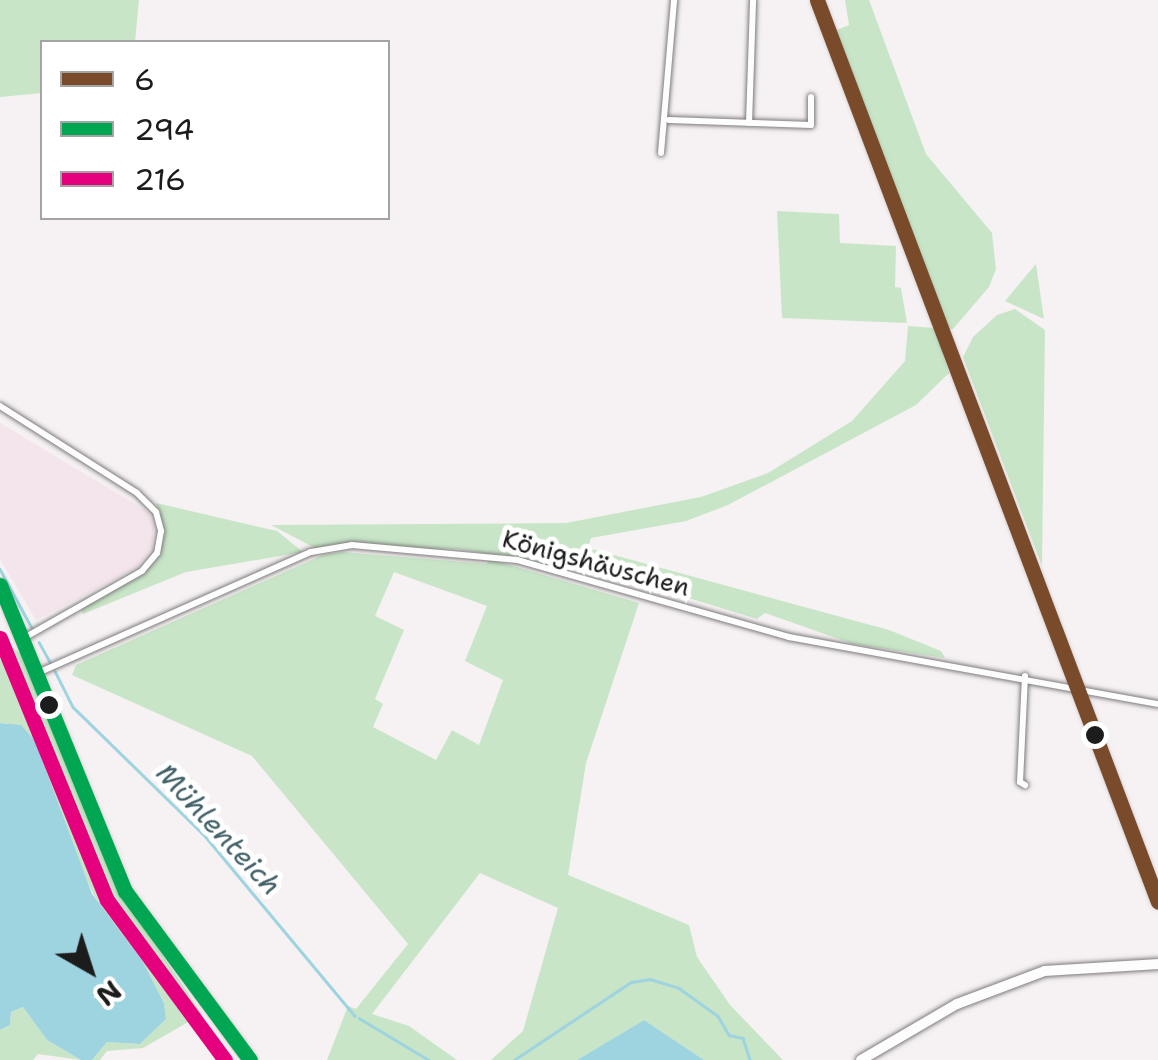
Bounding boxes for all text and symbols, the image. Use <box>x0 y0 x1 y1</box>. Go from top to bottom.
legend <box>40 40 390 220</box>
text: 6 <box>134 59 155 100</box>
text: 294 <box>134 109 194 150</box>
text: 216 <box>134 159 186 200</box>
street label: Königshäuschen <box>499 524 693 602</box>
unlabelled marker <box>39 695 59 715</box>
unlabelled marker <box>1085 725 1105 745</box>
water label: Mühlenteich <box>149 756 289 902</box>
north arrow <box>40 920 140 1020</box>
text: N <box>88 972 129 1015</box>

